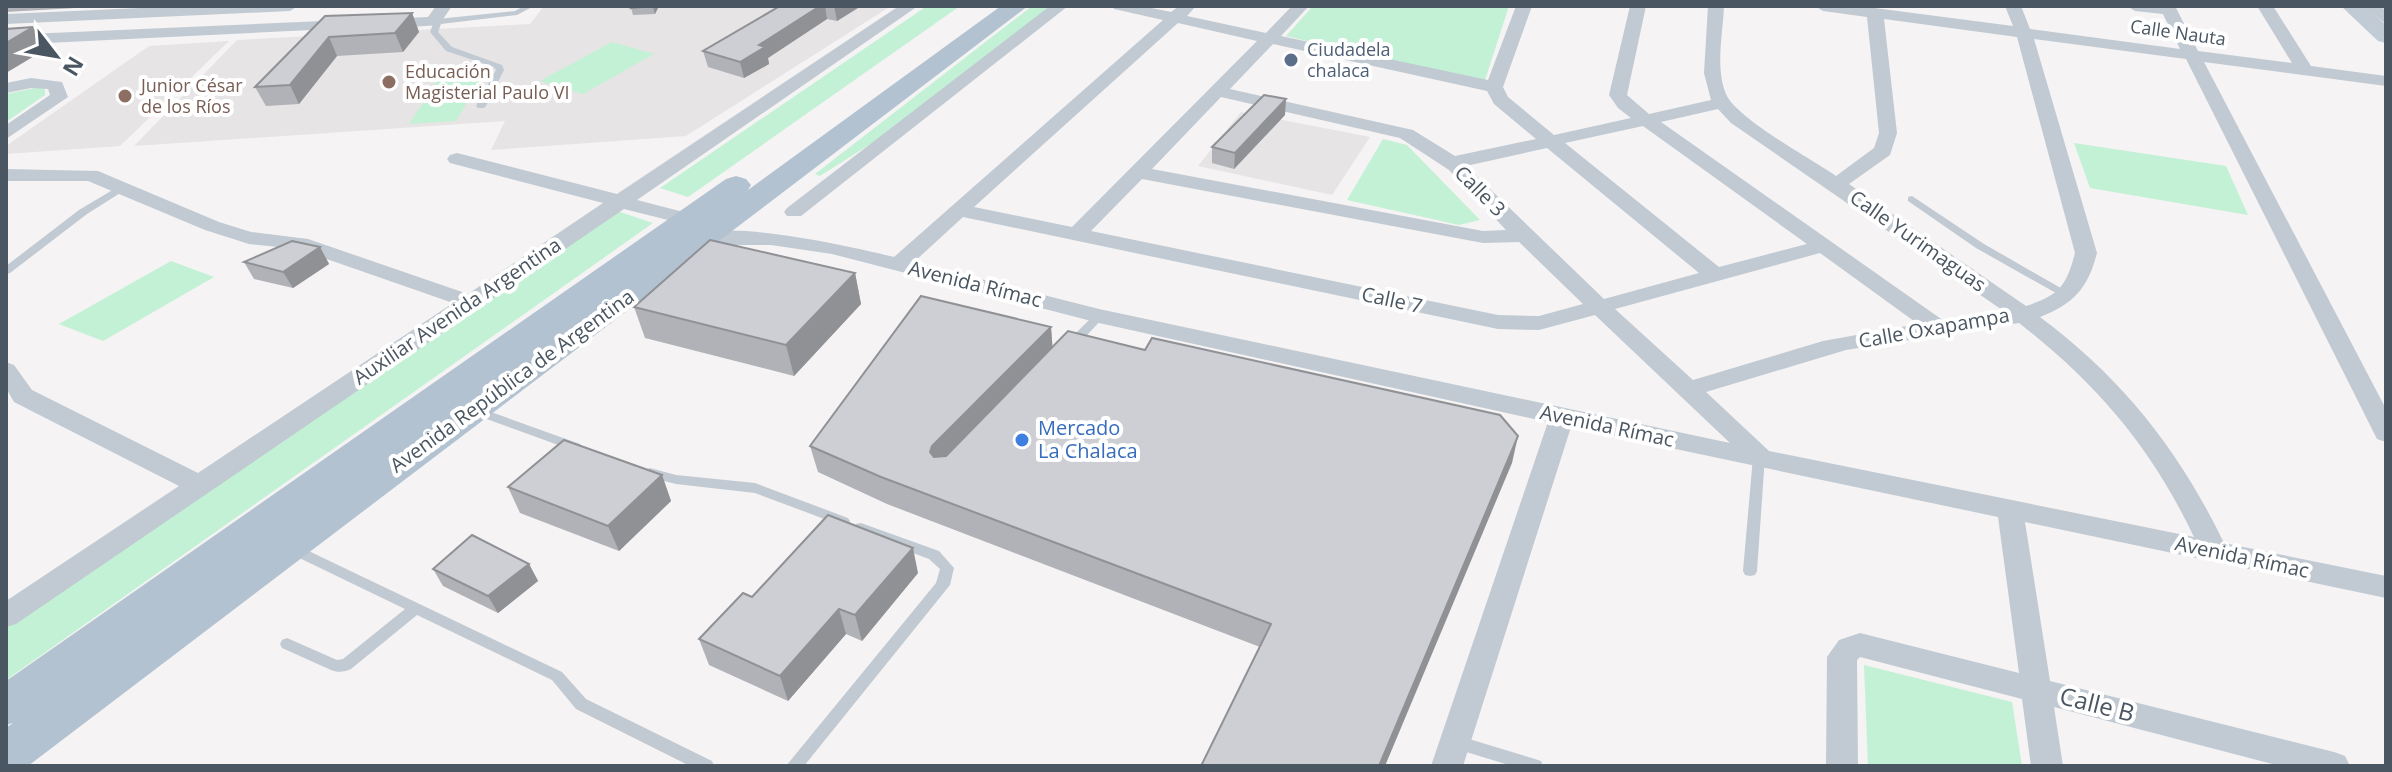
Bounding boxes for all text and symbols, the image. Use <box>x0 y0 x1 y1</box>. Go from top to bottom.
street label: Calle Nauta <box>2129 13 2227 51</box>
north arrow <box>16 16 96 96</box>
place label: Ciudadela chalaca <box>1307 37 1391 82</box>
text: N <box>57 51 91 82</box>
marker: Ciudadela chalaca <box>1282 51 1300 69</box>
place label: Educación Magisterial Paulo VI <box>405 59 569 104</box>
place label: Junior César de los Ríos <box>139 73 243 118</box>
marker: Educación Magisterial Paulo VI <box>380 73 398 91</box>
marker: Junior César de los Ríos <box>116 87 134 105</box>
street label: Calle 3 <box>1449 159 1512 222</box>
street label: Calle Yurimaguas <box>1845 184 1992 298</box>
street label: Auxiliar Avenida Argentina <box>347 231 566 390</box>
street label: Avenida Rímac <box>906 254 1045 313</box>
street label: Calle 7 <box>1359 280 1425 319</box>
street label: Avenida República de Argentina <box>384 283 639 478</box>
street label: Calle Oxapampa <box>1856 301 2011 354</box>
street label: Avenida Rímac <box>1538 398 1677 453</box>
place label: Mercado La Chalaca <box>1038 414 1138 464</box>
marker: Mercado La Chalaca <box>1013 431 1031 449</box>
street label: Avenida Rímac <box>2173 529 2312 584</box>
street label: Calle B <box>2057 678 2138 729</box>

